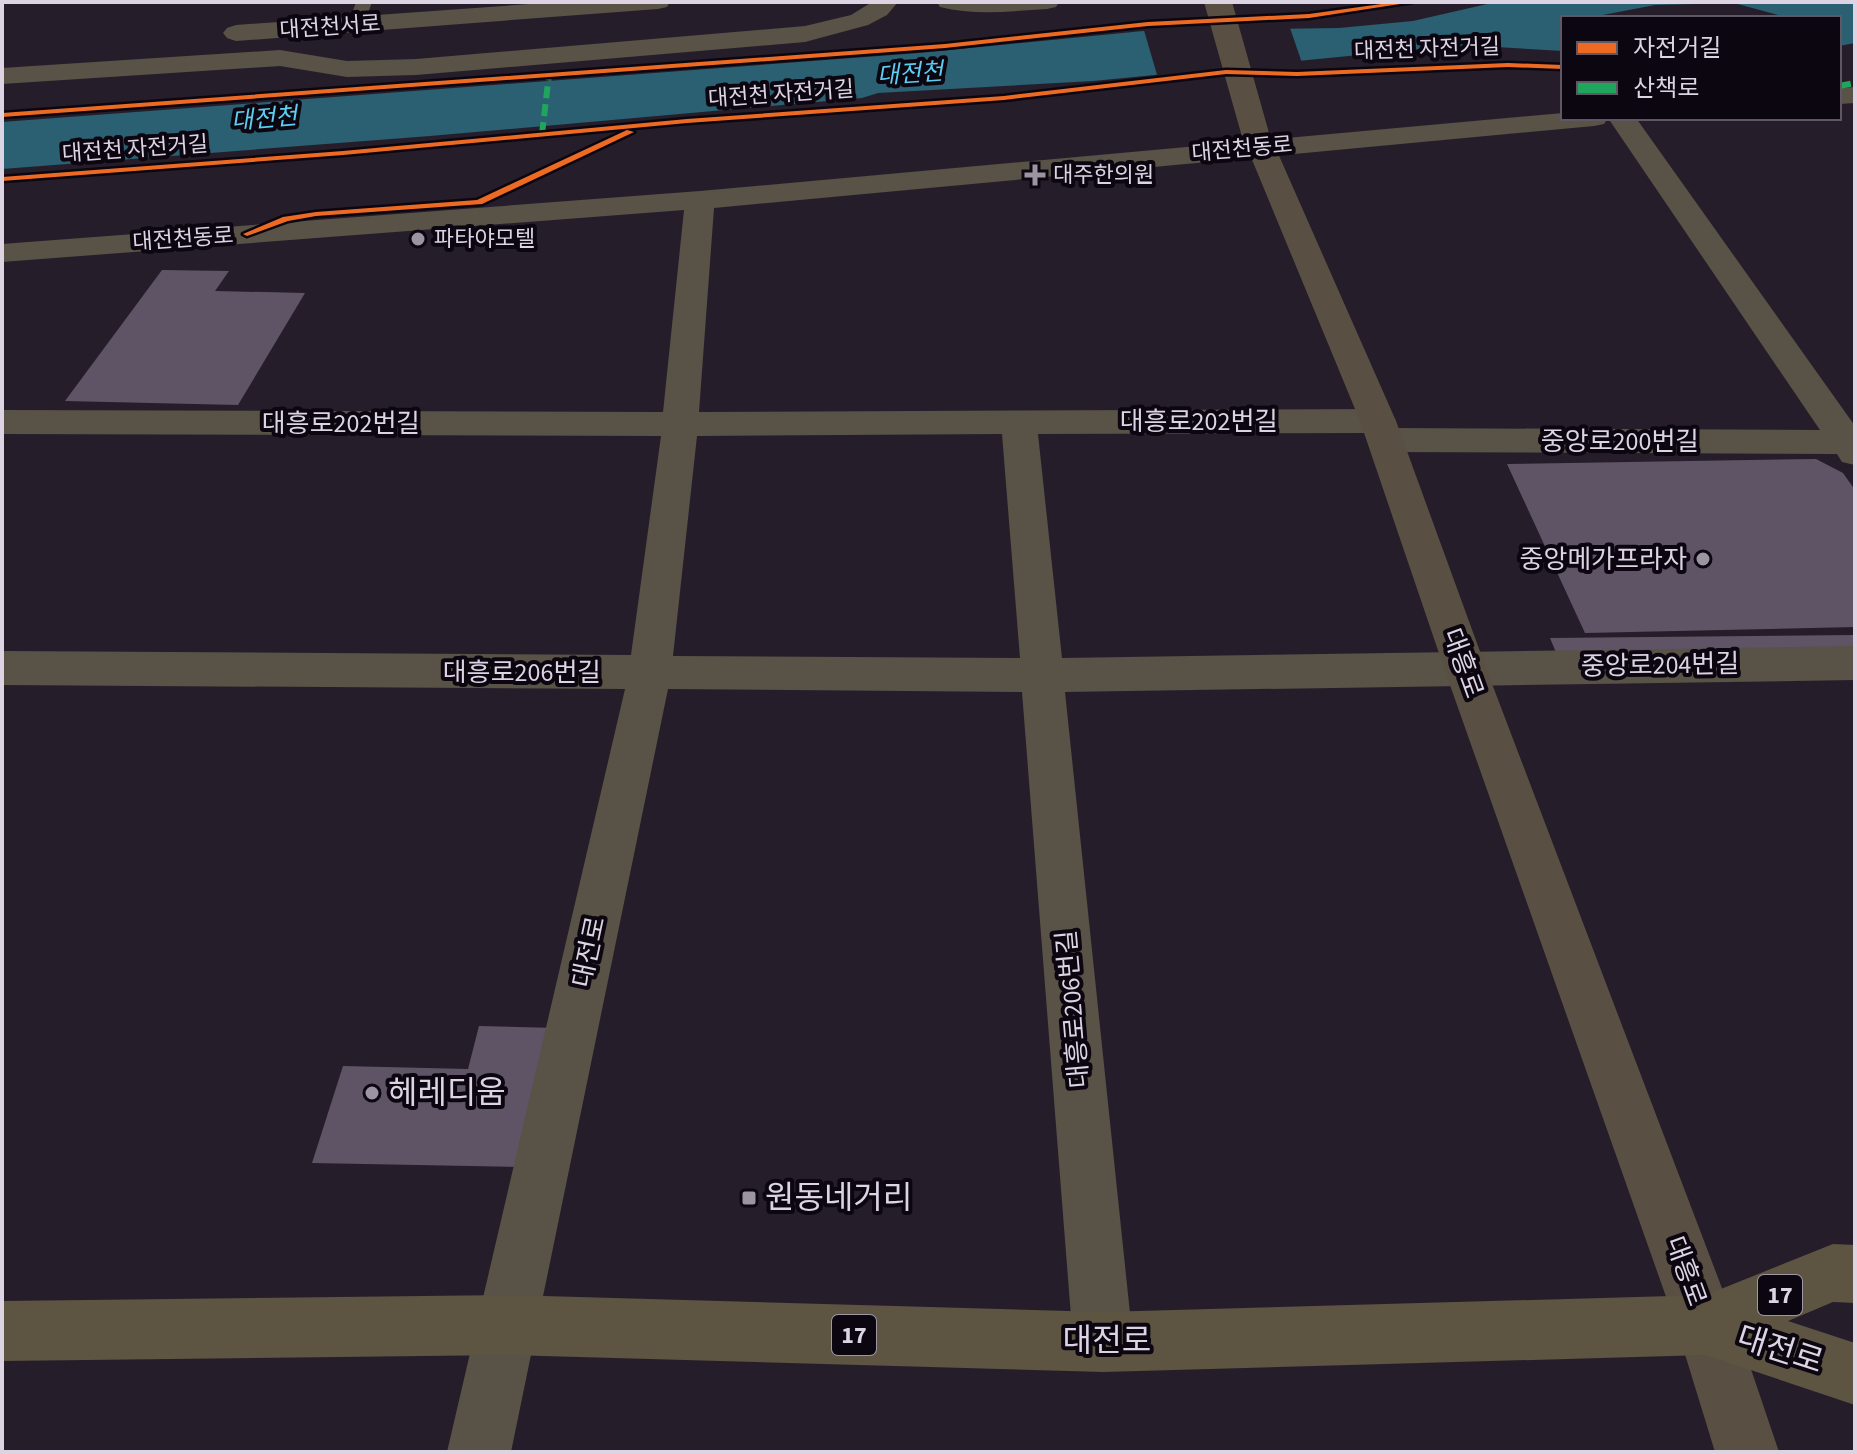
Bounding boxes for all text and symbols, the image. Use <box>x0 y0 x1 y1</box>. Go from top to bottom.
street label: 대전천서로 <box>278 8 382 46</box>
legend <box>1561 16 1841 120</box>
street label: 대전천 자전거길 <box>1353 30 1501 68</box>
text: 자전거길 <box>1633 31 1721 66</box>
water label: 대전천 <box>876 54 947 94</box>
text: 산책로 <box>1633 71 1699 106</box>
street label: 대전천 자전거길 <box>707 73 855 115</box>
water label: 대전천 <box>229 98 301 139</box>
street label: 대전천 자전거길 <box>61 128 209 170</box>
street label: 대전천동로 <box>1190 129 1294 169</box>
place label: 대주한의원 <box>1053 159 1154 191</box>
marker: 대주한의원 <box>1024 164 1046 186</box>
street label: 대전천동로 <box>131 220 235 258</box>
place label: 파타야모텔 <box>434 223 535 255</box>
marker: 파타야모텔 <box>409 230 427 248</box>
street label: 대흥로202번길 <box>1120 403 1278 440</box>
street label: 대흥로202번길 <box>262 405 420 442</box>
street label: 중앙로200번길 <box>1541 423 1699 460</box>
place label: 중앙메가프라자 <box>1520 541 1687 578</box>
marker: 중앙메가프라자 <box>1694 550 1712 568</box>
street label: 대흥로 <box>1433 623 1493 703</box>
street label: 중앙로204번길 <box>1581 645 1739 685</box>
street label: 대흥로206번길 <box>443 654 601 691</box>
street label: 대전로 <box>563 913 615 991</box>
street label: 대흥로206번길 <box>1048 929 1098 1089</box>
place label: 헤레디움 <box>388 1070 506 1116</box>
marker: 헤레디움 <box>363 1084 381 1102</box>
place label: 원동네거리 <box>765 1175 912 1221</box>
marker: 원동네거리 <box>740 1189 758 1207</box>
street label: 대흥로 <box>1656 1231 1716 1311</box>
road number: 17 <box>1758 1275 1802 1315</box>
street label: 대전로 <box>1731 1314 1829 1386</box>
road number: 17 <box>832 1315 876 1355</box>
street label: 대전로 <box>1063 1318 1151 1364</box>

